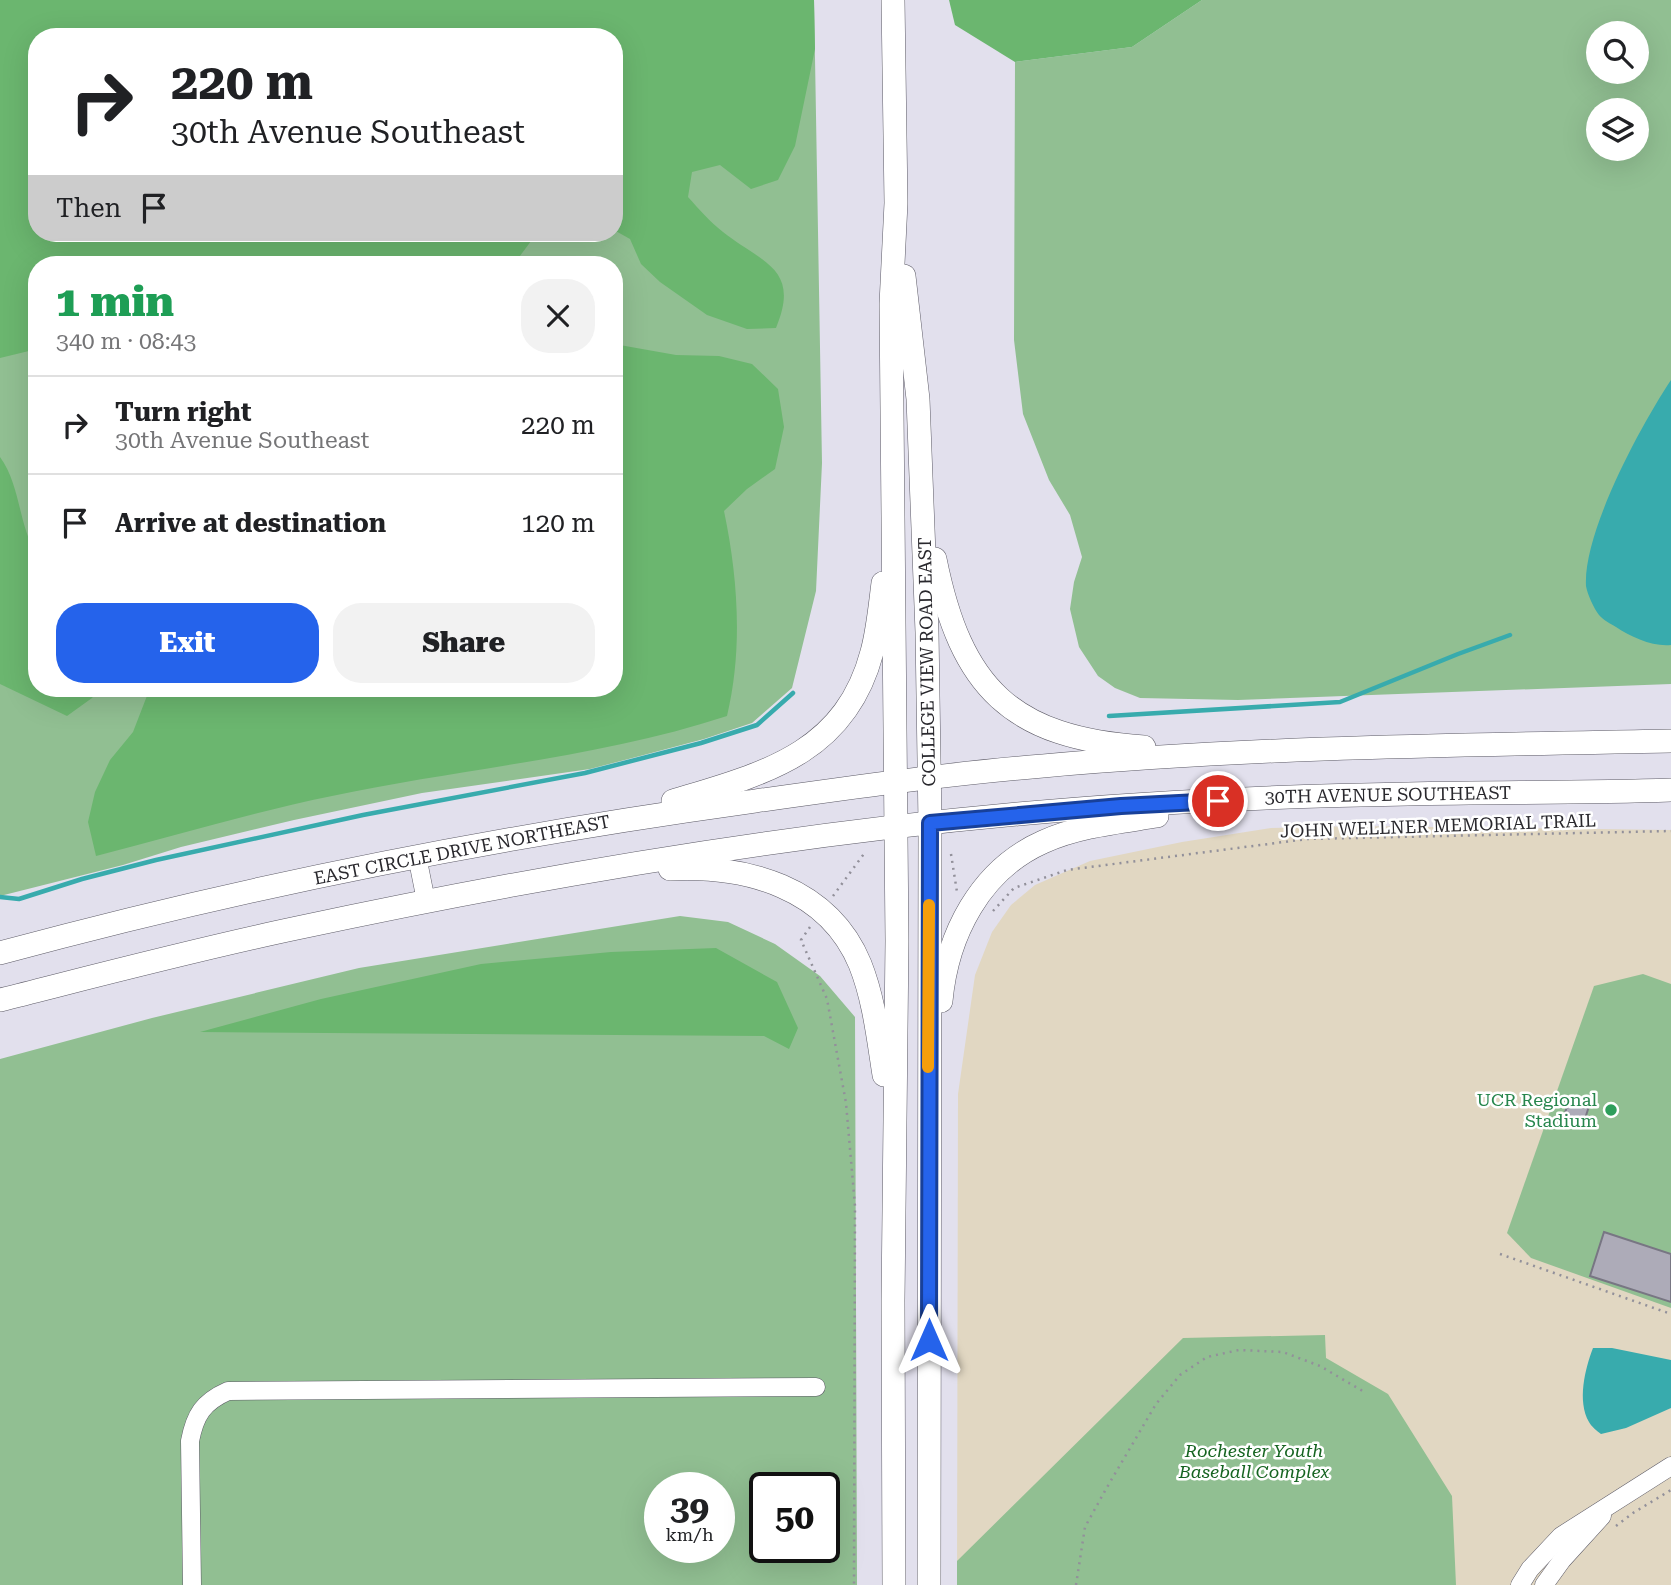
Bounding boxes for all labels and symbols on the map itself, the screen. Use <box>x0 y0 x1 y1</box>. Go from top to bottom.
street label: COLLEGE VIEW ROAD EAST <box>914 537 939 787</box>
pin <box>1188 771 1248 831</box>
street label: 30TH AVENUE SOUTHEAST <box>1264 782 1511 807</box>
street label: JOHN WELLNER MEMORIAL TRAIL <box>1280 809 1596 842</box>
street label: EAST CIRCLE DRIVE NORTHEAST <box>312 810 612 889</box>
place label: UCR Regional Stadium <box>1477 1089 1597 1131</box>
marker: UCR Regional Stadium <box>1603 1102 1619 1118</box>
position arrow <box>892 1303 966 1377</box>
park label: Rochester Youth Baseball Complex <box>1178 1440 1329 1482</box>
speed limit sign: 50 <box>749 1472 840 1563</box>

